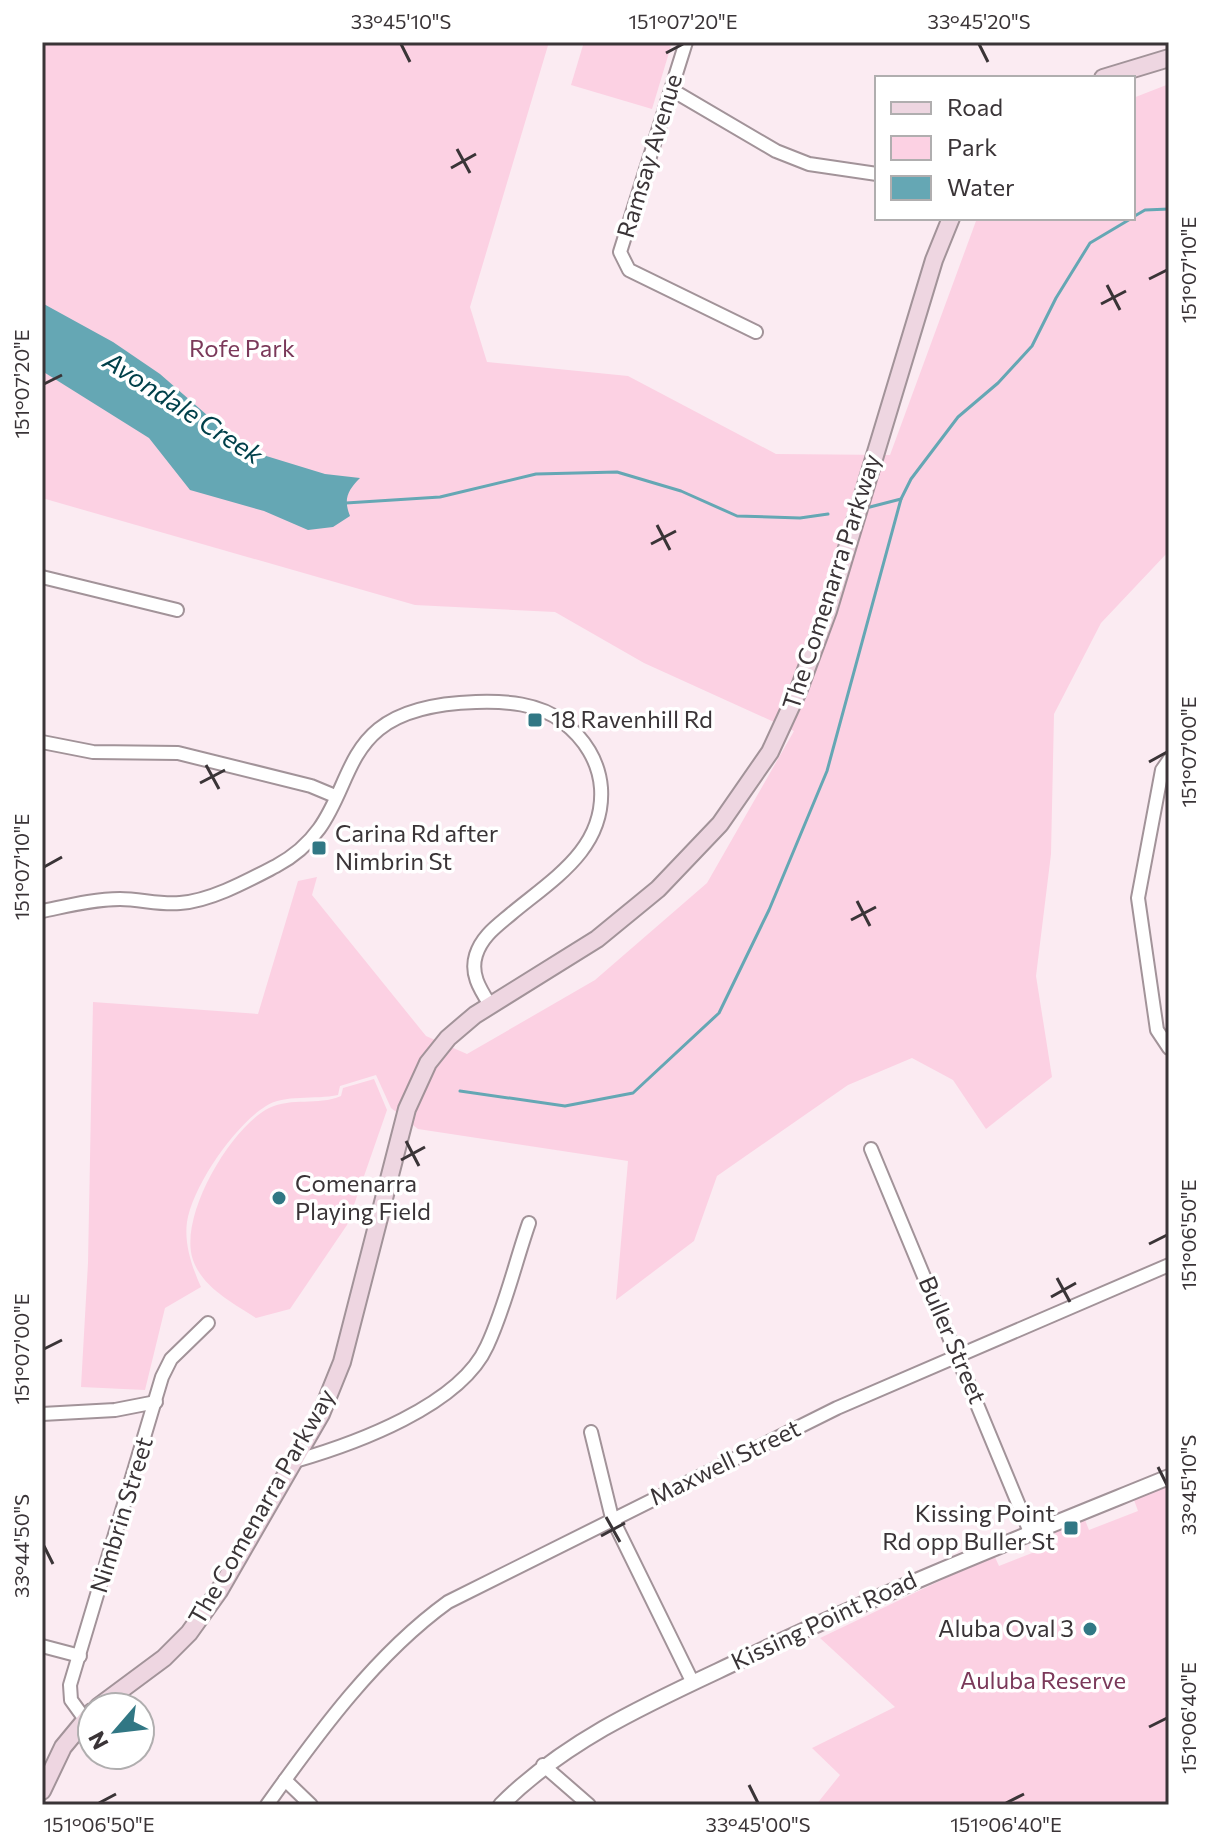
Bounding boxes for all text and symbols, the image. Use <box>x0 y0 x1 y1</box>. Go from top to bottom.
text: 33°45'10"S <box>351 9 451 33</box>
text: 151°07'20"E <box>628 9 738 33</box>
text: 33°45'20"S <box>928 9 1030 33</box>
street label: Ramsay Avenue <box>610 70 687 241</box>
legend <box>875 76 1135 220</box>
text: Road <box>947 92 1003 121</box>
text: Park <box>947 132 997 161</box>
text: Water <box>947 172 1015 201</box>
text: 151°07'10"E <box>1176 217 1200 323</box>
text: 151°07'20"E <box>9 329 33 439</box>
park label: Rofe Park <box>189 333 295 362</box>
water label: Avondale Creek <box>98 343 270 470</box>
street label: The Comenarra Parkway <box>776 450 886 713</box>
text: 151°07'00"E <box>1176 696 1200 808</box>
place label: 18 Ravenhill Rd <box>551 704 713 733</box>
marker: 18 Ravenhill Rd <box>526 711 544 729</box>
text: 151°07'10"E <box>9 814 33 920</box>
place label: Carina Rd after Nimbrin St <box>335 818 499 875</box>
marker: Carina Rd after Nimbrin St <box>310 839 328 857</box>
place label: Comenarra Playing Field <box>295 1168 431 1225</box>
text: 151°06'50"E <box>1176 1179 1200 1291</box>
marker: Comenarra Playing Field <box>270 1189 288 1207</box>
street label: Buller Street <box>914 1271 993 1408</box>
text: 151°07'00"E <box>9 1293 33 1405</box>
street label: The Comenarra Parkway <box>181 1383 340 1629</box>
street label: Maxwell Street <box>644 1413 805 1511</box>
street label: Nimbrin Street <box>83 1433 158 1596</box>
text: 33°45'10"S <box>1176 1435 1200 1535</box>
text: 33°44'50"S <box>9 1494 33 1598</box>
place label: Kissing Point Rd opp Buller St <box>882 1498 1055 1555</box>
marker: Kissing Point Rd opp Buller St <box>1062 1519 1080 1537</box>
street label: Kissing Point Road <box>726 1564 921 1675</box>
place label: Aluba Oval 3 <box>938 1613 1074 1642</box>
marker: Aluba Oval 3 <box>1081 1620 1099 1638</box>
text: 151°06'40"E <box>1176 1662 1200 1774</box>
park label: Auluba Reserve <box>960 1665 1126 1694</box>
north arrow <box>76 1691 156 1771</box>
text: N <box>82 1727 114 1754</box>
text: 151°06'50"E <box>43 1812 155 1836</box>
text: 33°45'00"S <box>706 1812 810 1836</box>
text: 151°06'40"E <box>950 1812 1062 1836</box>

